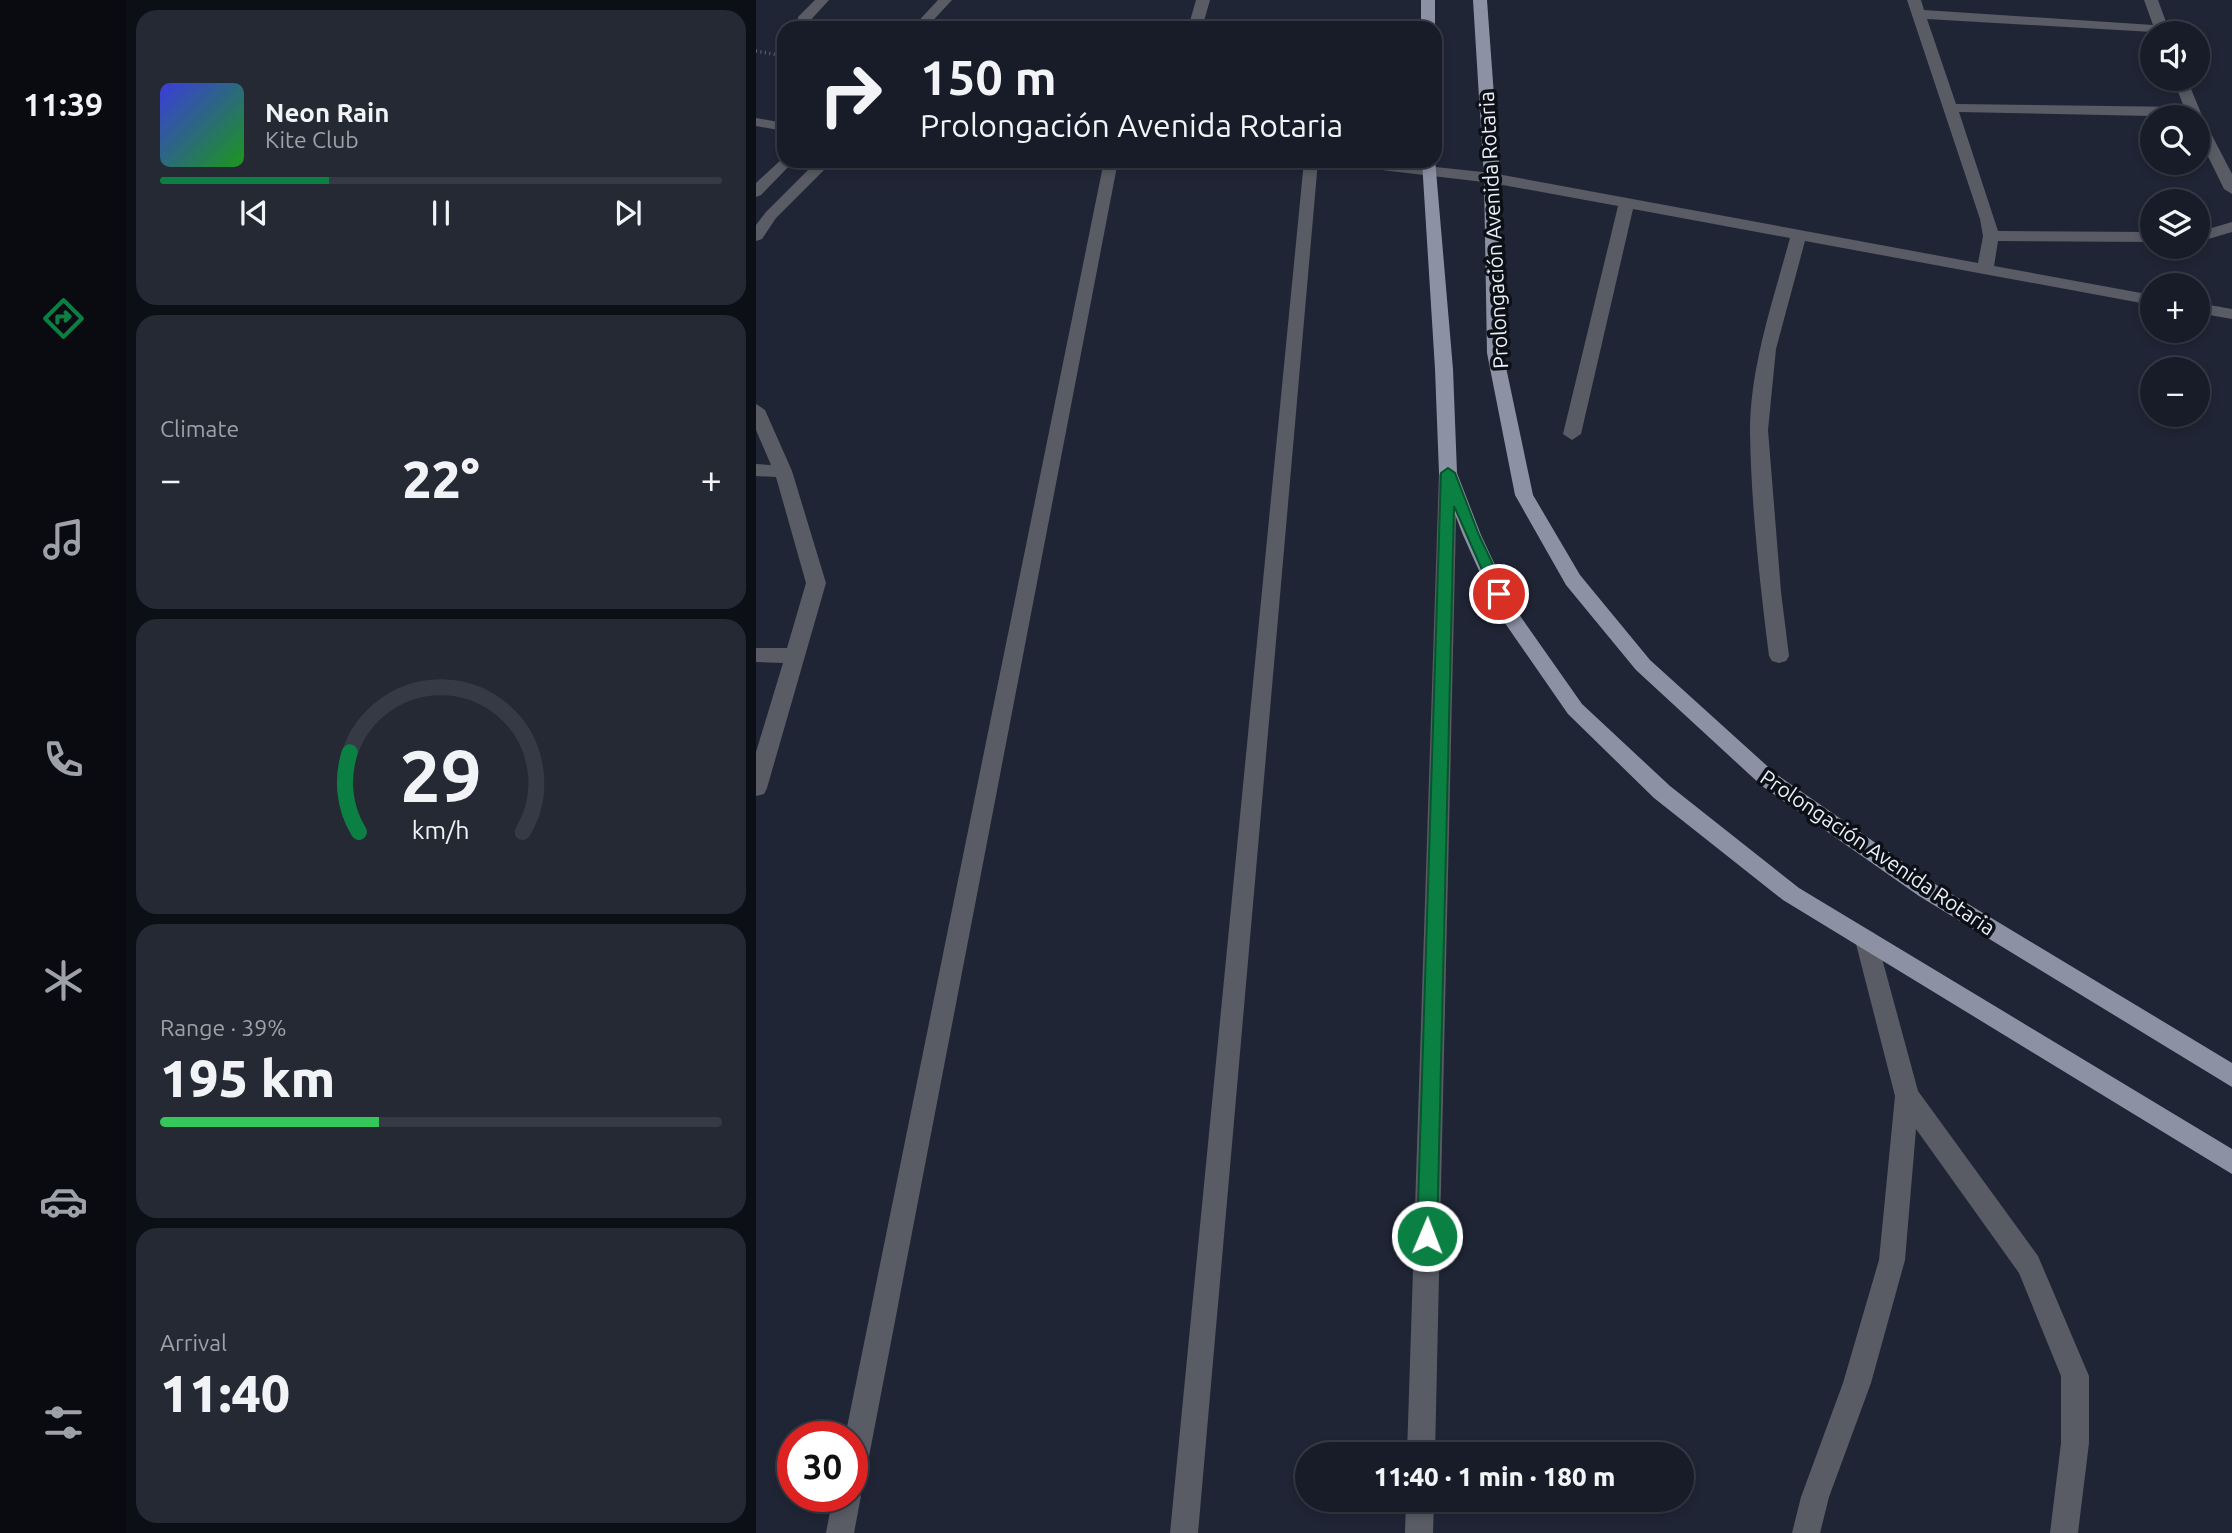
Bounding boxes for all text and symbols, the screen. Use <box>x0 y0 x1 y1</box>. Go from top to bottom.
map controls <box>2140 21 2210 427</box>
button: sound <box>2140 21 2210 91</box>
icon: right <box>805 49 896 140</box>
text: 150 m <box>920 49 1057 104</box>
text: 11:39 <box>23 86 103 122</box>
street label: Prolongación Avenida Rotaria <box>1474 91 1512 369</box>
text: Neon Rain <box>265 98 390 127</box>
button: search <box>2140 105 2210 175</box>
text: Prolongación Avenida Rotaria <box>920 107 1343 143</box>
text: Kite Club <box>265 127 359 152</box>
button: layers <box>2140 189 2210 259</box>
icon: previous <box>235 194 273 232</box>
icon: pause <box>422 194 460 232</box>
icon: next <box>609 194 647 232</box>
button: + <box>2140 273 2210 343</box>
icon: directions <box>39 294 88 343</box>
button: − <box>2140 357 2210 427</box>
text: Climate <box>160 416 239 441</box>
text: 22° <box>402 450 480 508</box>
text: − <box>160 458 181 500</box>
text: + <box>701 458 722 500</box>
icon: music <box>39 515 88 564</box>
pin <box>1469 564 1529 624</box>
icon: arrive <box>1480 575 1518 613</box>
icon: phone <box>39 735 88 784</box>
text: 29 <box>400 735 482 817</box>
street label: Prolongación Avenida Rotaria <box>1756 764 2000 940</box>
text: km/h <box>412 816 470 844</box>
icon: climate <box>39 956 88 1005</box>
text: Range · 39% <box>160 1015 287 1040</box>
text: 195 km <box>160 1049 335 1107</box>
icon: car <box>39 1177 88 1226</box>
position arrow <box>1390 1199 1464 1273</box>
text: Arrival <box>160 1330 227 1355</box>
text: 11:40 <box>160 1364 290 1422</box>
icon: filters <box>39 1398 88 1447</box>
speed limit sign: 30 <box>777 1421 868 1512</box>
text: 11:40 · 1 min · 180 m <box>1374 1462 1615 1491</box>

